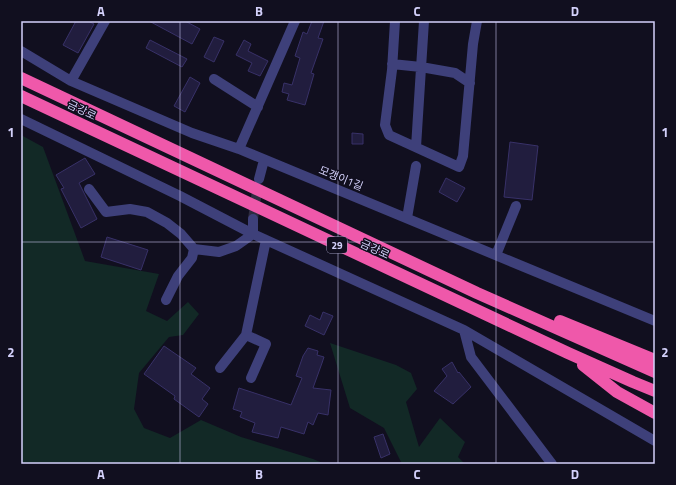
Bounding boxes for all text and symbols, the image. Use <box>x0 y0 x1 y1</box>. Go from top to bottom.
text: A <box>97 1 105 21</box>
text: B <box>255 1 263 21</box>
text: C <box>413 1 421 21</box>
text: D <box>571 1 579 21</box>
street label: 금강로 <box>65 96 99 124</box>
text: 1 <box>7 122 15 142</box>
text: 1 <box>661 122 669 142</box>
street label: 모갱이1길 <box>316 162 366 194</box>
street label: 금강로 <box>358 235 392 263</box>
road number: 29 <box>327 237 347 253</box>
text: 2 <box>7 342 15 362</box>
text: 2 <box>661 342 669 362</box>
text: A <box>97 464 105 484</box>
text: B <box>255 464 263 484</box>
text: C <box>413 464 421 484</box>
text: D <box>571 464 579 484</box>

